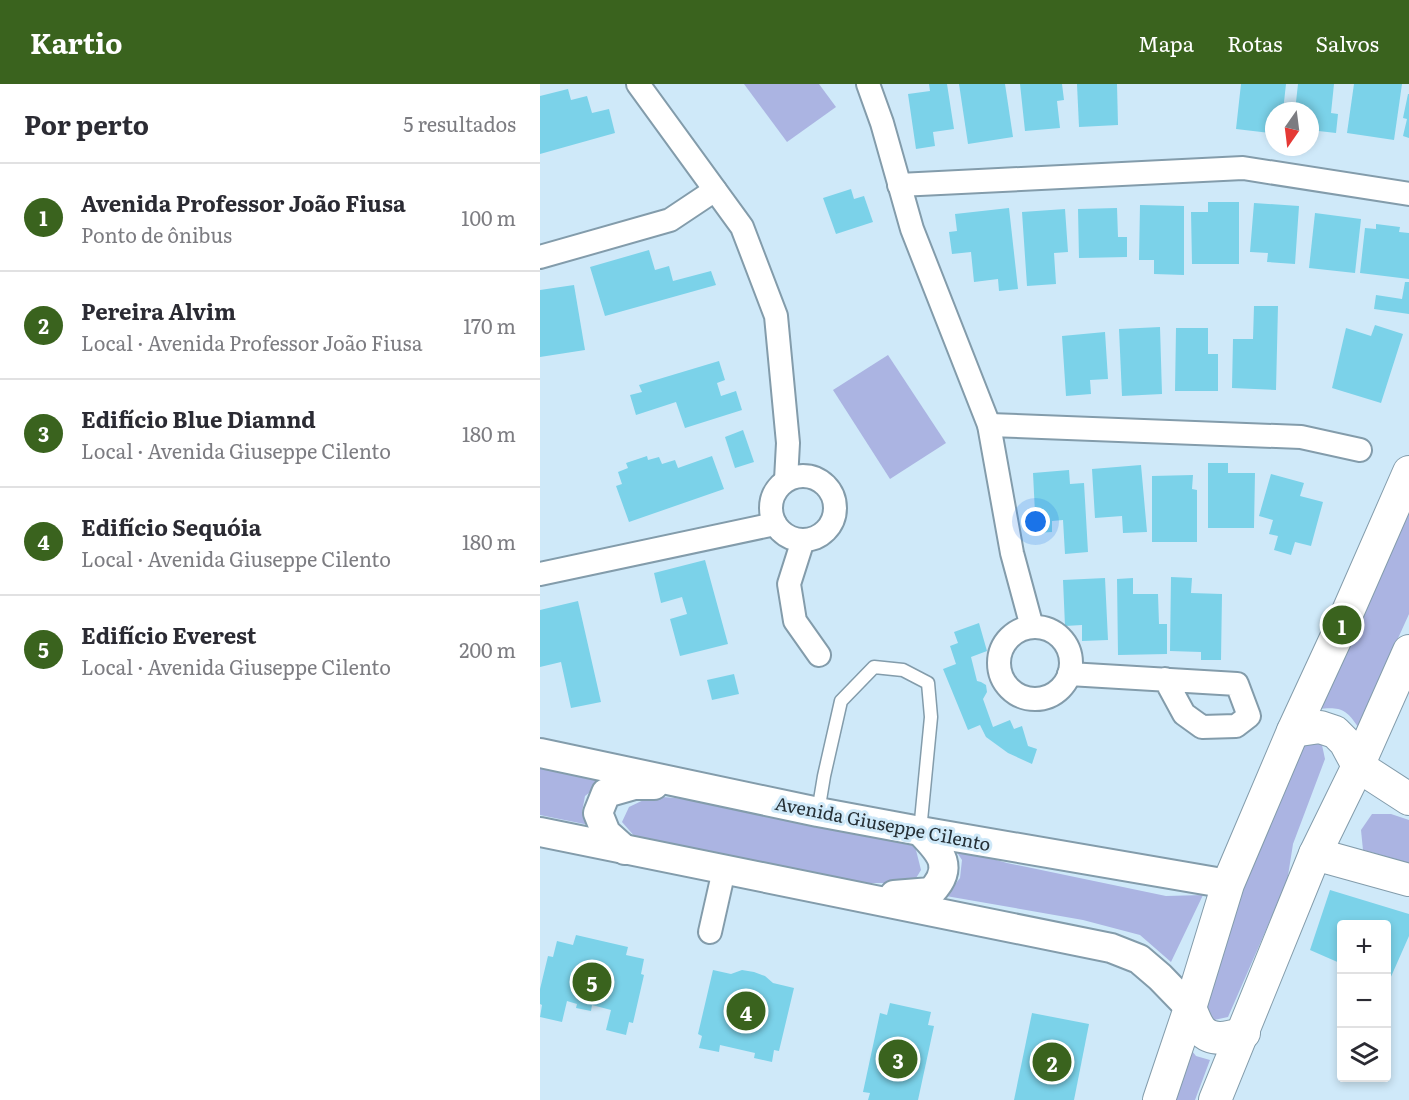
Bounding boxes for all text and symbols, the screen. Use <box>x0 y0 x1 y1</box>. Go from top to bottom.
text: Kartio <box>30 21 123 63</box>
text: Mapa <box>1138 27 1194 58</box>
text: Rotas <box>1227 27 1283 58</box>
text: Salvos <box>1316 27 1379 58</box>
north arrow <box>1265 102 1319 156</box>
text: Por perto <box>24 104 149 143</box>
text: 5 resultados <box>403 108 516 138</box>
text: Avenida Professor João Fiusa <box>81 186 406 219</box>
text: 1 <box>39 202 48 232</box>
text: 100 m <box>461 202 516 232</box>
text: Ponto de ônibus <box>81 219 232 249</box>
text: Pereira Alvim <box>81 294 236 327</box>
text: 2 <box>38 310 49 340</box>
text: 170 m <box>463 310 516 340</box>
text: Local · Avenida Professor João Fiusa <box>81 327 422 357</box>
text: Edifício Blue Diamnd <box>81 402 316 435</box>
text: 3 <box>38 418 49 448</box>
text: 180 m <box>462 418 516 448</box>
text: Local · Avenida Giuseppe Cilento <box>81 435 391 465</box>
your location <box>1021 507 1050 536</box>
text: Edifício Sequóia <box>81 510 262 543</box>
text: 4 <box>37 526 50 556</box>
text: 180 m <box>462 526 516 556</box>
text: Local · Avenida Giuseppe Cilento <box>81 543 391 573</box>
pin: 1 <box>1322 602 1362 648</box>
text: Edifício Everest <box>81 618 256 651</box>
text: 5 <box>38 634 49 664</box>
text: 200 m <box>459 634 516 664</box>
text: Local · Avenida Giuseppe Cilento <box>81 651 391 681</box>
street label: Avenida Giuseppe Cilento <box>773 789 993 857</box>
map controls <box>1337 920 1391 1082</box>
button: + <box>1337 920 1391 974</box>
pin: 5 <box>572 960 612 1004</box>
button: − <box>1337 974 1391 1028</box>
pin: 4 <box>726 988 766 1034</box>
button: layers <box>1337 1028 1391 1082</box>
pin: 3 <box>878 1036 918 1082</box>
pin: 2 <box>1032 1040 1072 1084</box>

